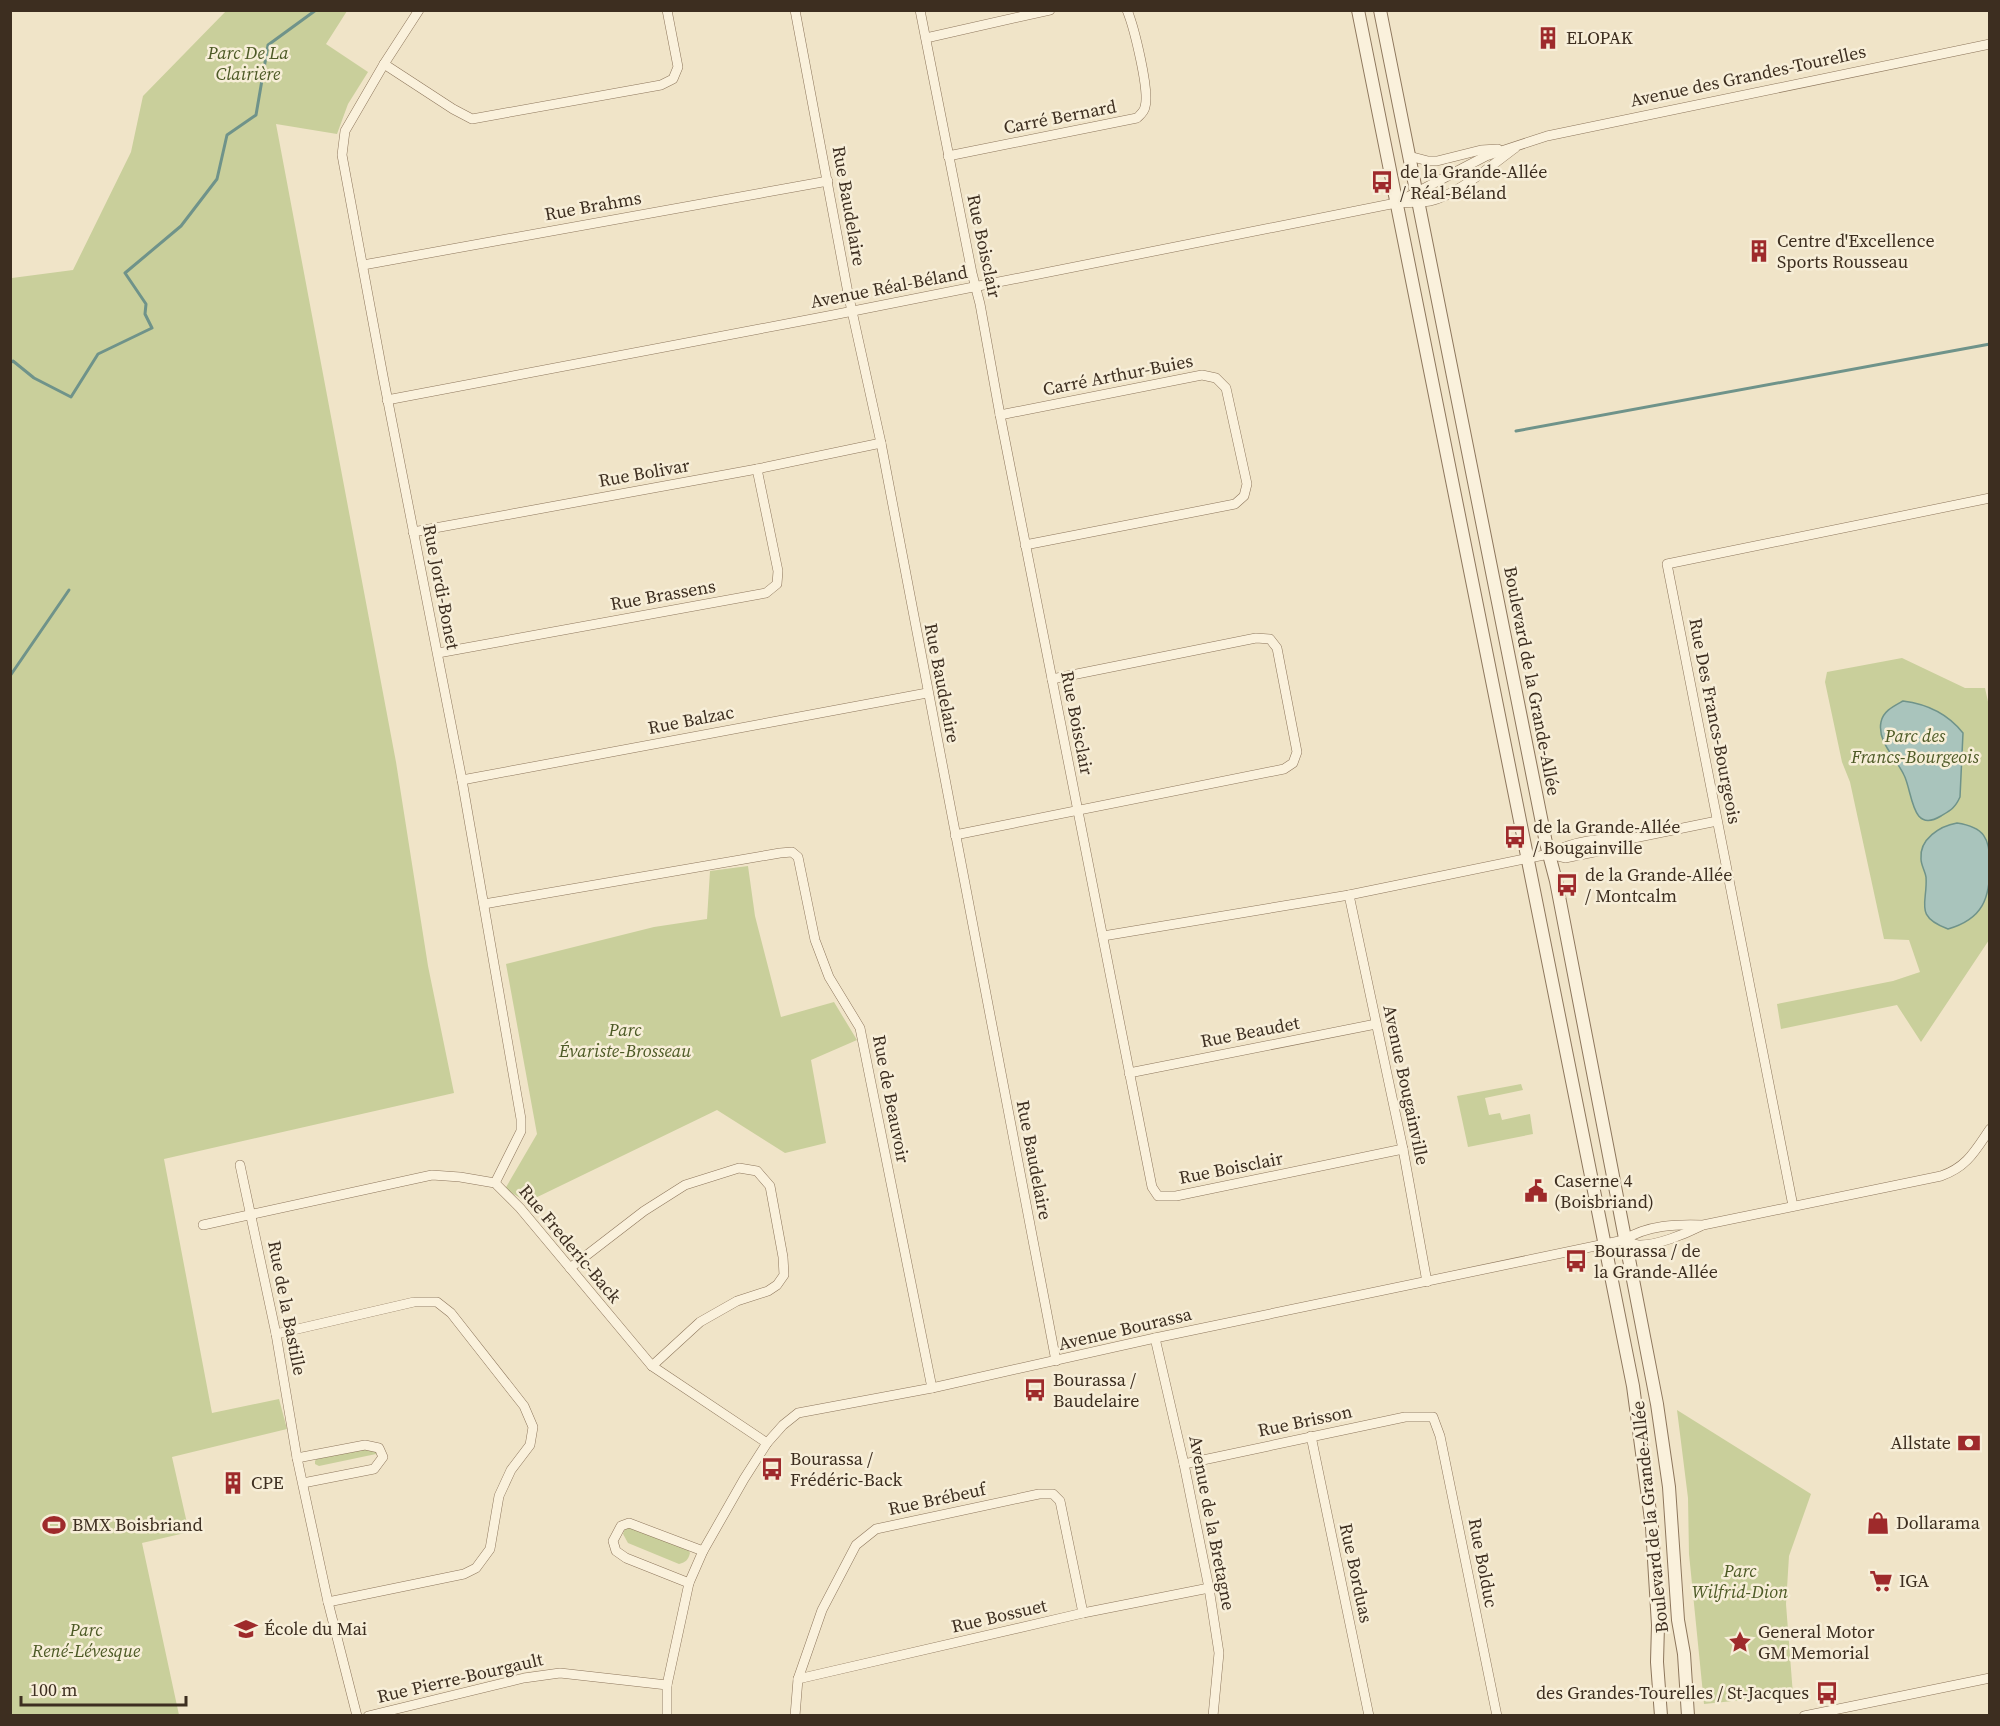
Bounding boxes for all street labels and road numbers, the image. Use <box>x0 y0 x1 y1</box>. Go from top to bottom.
street label: Avenue des Grandes-Tourelles <box>1628 38 1868 113</box>
street label: Carré Bernard <box>1001 93 1119 140</box>
street label: Rue Baudelaire <box>827 144 872 268</box>
street label: Rue Brahms <box>543 185 643 226</box>
street label: Rue Boisclair <box>961 192 1008 300</box>
street label: Avenue Réal-Béland <box>808 259 970 314</box>
street label: Carré Arthur-Buies <box>1041 348 1195 401</box>
street label: Rue Bolivar <box>596 452 692 493</box>
street label: Rue Jordi-Bonet <box>417 522 466 652</box>
street label: Boulevard de la Grande-Allée <box>1498 564 1567 798</box>
street label: Rue Brassens <box>608 573 718 616</box>
street label: Rue Des Francs-Bourgeois <box>1683 616 1748 826</box>
street label: Rue Baudelaire <box>919 621 966 745</box>
street label: Rue Boisclair <box>1055 669 1100 777</box>
street label: Rue Balzac <box>646 699 736 740</box>
street label: Avenue Bougainville <box>1377 1003 1436 1167</box>
street label: Rue Beaudet <box>1198 1010 1302 1053</box>
street label: Rue de Beauvoir <box>867 1033 916 1165</box>
street label: Rue Baudelaire <box>1011 1098 1058 1222</box>
street label: Rue Boisclair <box>1177 1145 1285 1190</box>
street label: Rue Frederic-Back <box>513 1179 627 1308</box>
street label: Rue de la Bastille <box>262 1238 313 1377</box>
street label: Avenue Bourassa <box>1056 1301 1195 1356</box>
street label: Rue Brisson <box>1255 1398 1354 1443</box>
street label: Boulevard de la Grande-Allée <box>1625 1400 1674 1634</box>
street label: Avenue de la Bretagne <box>1183 1433 1242 1612</box>
street label: Rue Brébeuf <box>886 1476 990 1521</box>
street label: Rue Bolduc <box>1463 1516 1504 1610</box>
street label: Rue Borduas <box>1334 1521 1379 1625</box>
street label: Rue Bossuet <box>949 1592 1049 1639</box>
street label: Rue Pierre-Bourgault <box>375 1646 545 1709</box>

